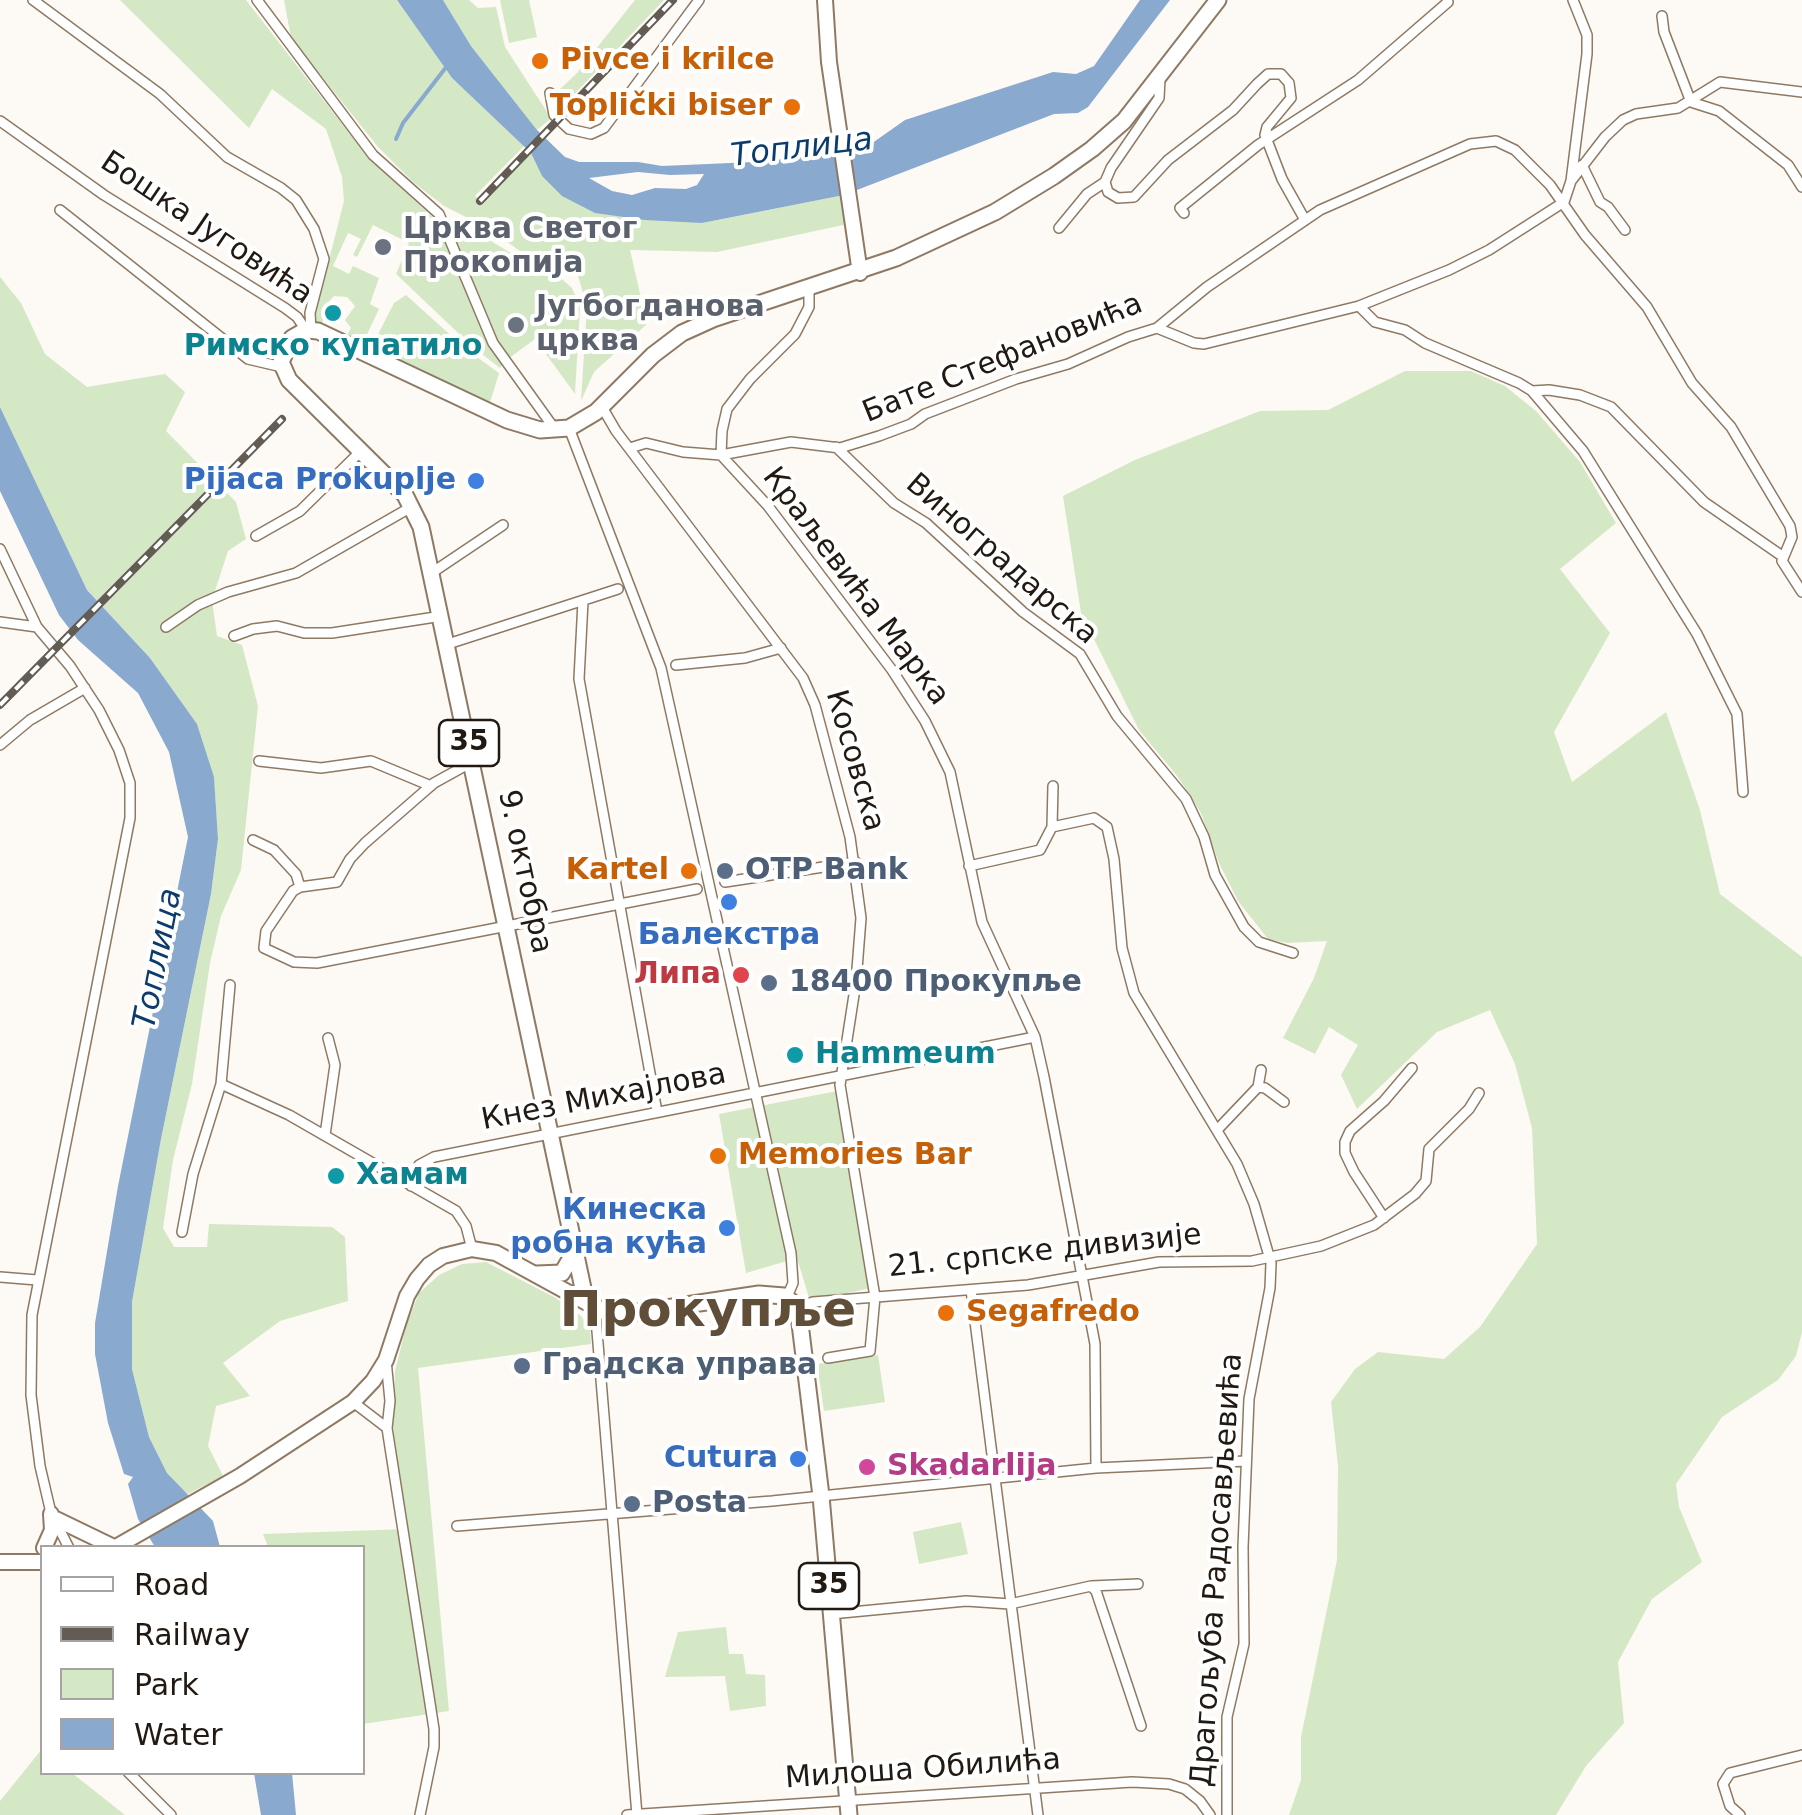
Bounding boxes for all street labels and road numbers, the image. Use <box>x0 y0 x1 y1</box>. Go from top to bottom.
street label: Бошка Југовића <box>93 145 319 313</box>
street label: Бате Стефановића <box>858 286 1148 432</box>
street label: Краљевића Марка <box>754 461 956 713</box>
street label: Виноградарска <box>898 467 1104 653</box>
street label: Косовска <box>817 686 891 836</box>
road number: 35 <box>439 720 499 766</box>
street label: 9. октобра <box>489 787 559 957</box>
street label: Кнез Михајлова <box>479 1057 729 1139</box>
street label: 21. српске дивизије <box>887 1218 1203 1286</box>
street label: Драгољуба Радосављевића <box>1185 1352 1251 1788</box>
road number: 35 <box>799 1563 859 1609</box>
street label: Милоша Обилића <box>784 1742 1062 1798</box>

